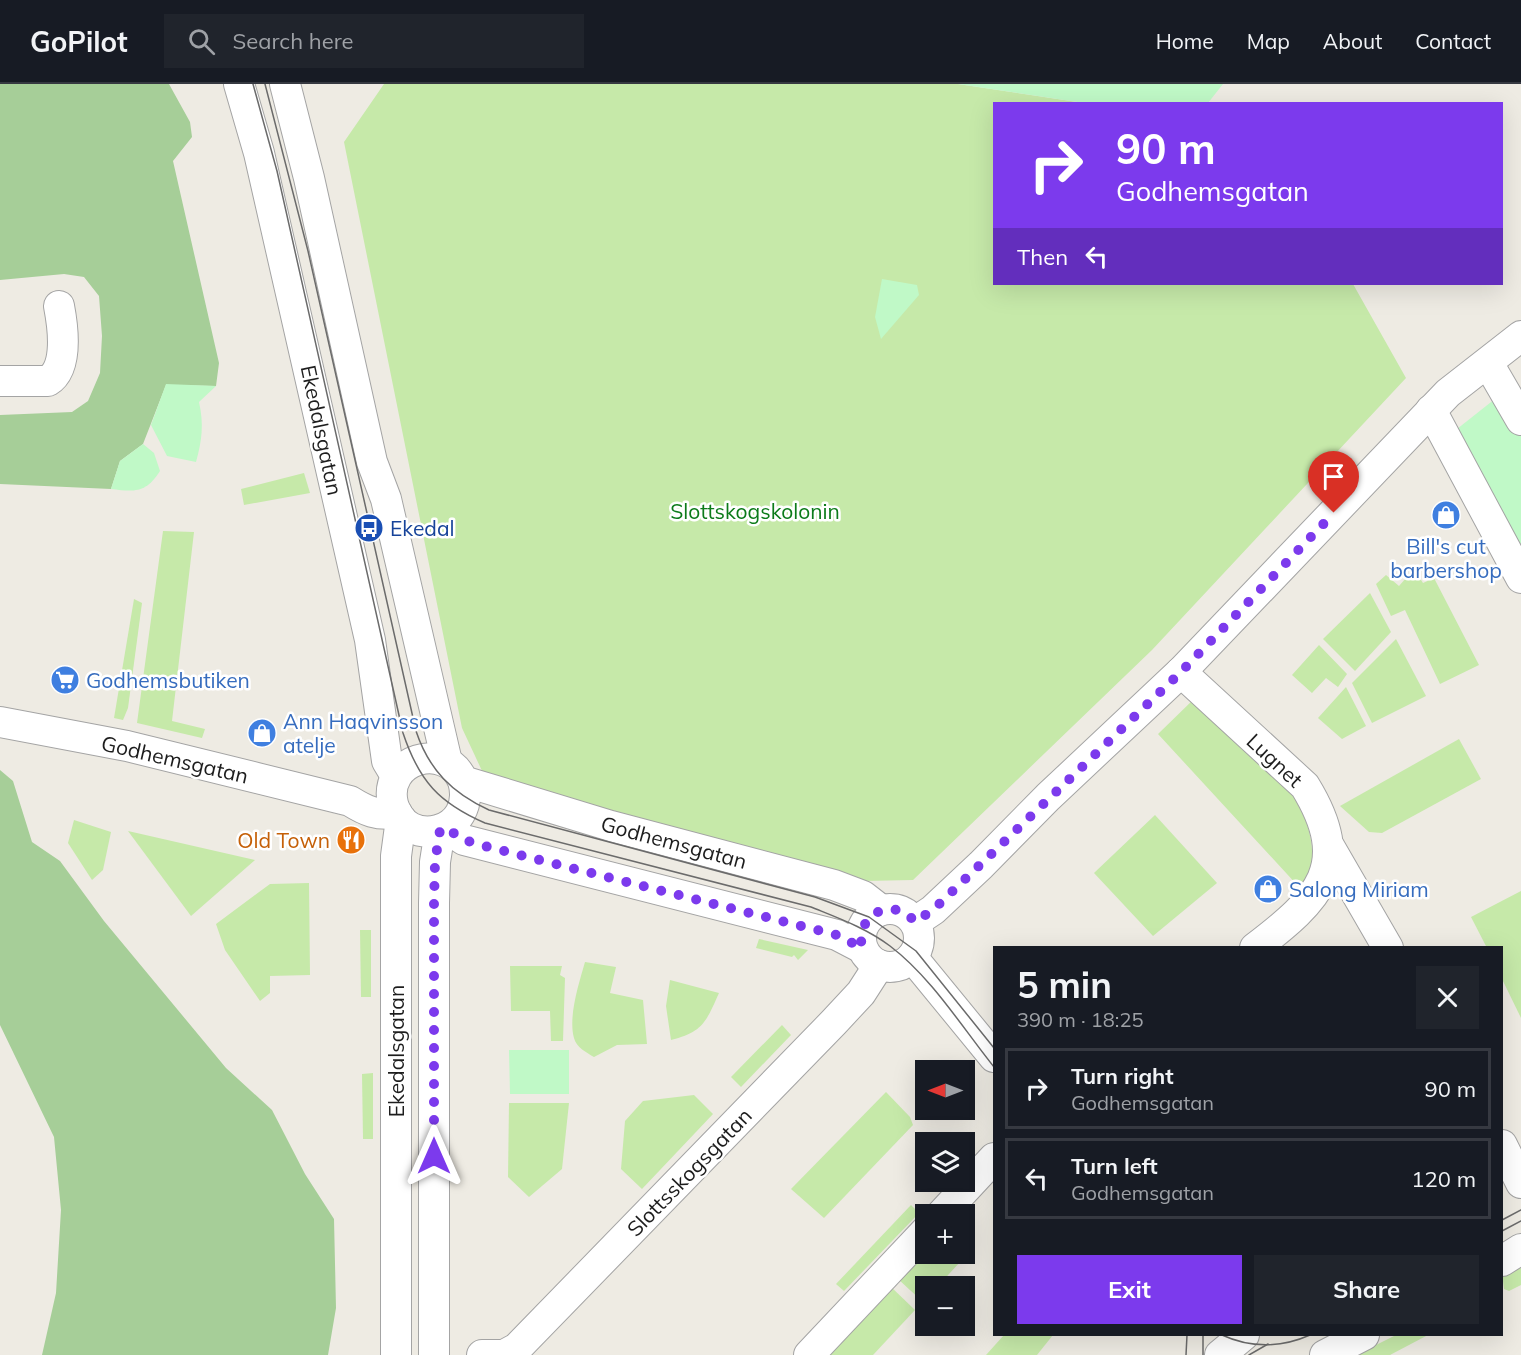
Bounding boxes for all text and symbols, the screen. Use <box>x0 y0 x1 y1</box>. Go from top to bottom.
search box <box>164 14 584 68</box>
text: GoPilot <box>30 24 128 59</box>
icon: search <box>185 25 218 58</box>
text: Search here <box>233 27 354 55</box>
text: Home <box>1156 28 1214 54</box>
text: Map <box>1247 28 1290 54</box>
text: About <box>1323 28 1382 54</box>
text: Contact <box>1415 28 1491 54</box>
text: 90 m <box>1116 122 1216 175</box>
icon: right <box>1017 126 1095 204</box>
text: Godhemsgatan <box>1116 174 1309 208</box>
icon: left <box>1080 240 1113 273</box>
text: Then <box>1017 243 1068 271</box>
street label: Ekedalsgatan <box>296 363 348 497</box>
pin <box>1308 451 1359 513</box>
icon: arrive <box>1317 460 1350 493</box>
park label: Slottskogskolonin <box>670 498 840 524</box>
shop icon: Bill's cut barbershop <box>1430 499 1462 531</box>
bus stop icon: Ekedal <box>353 512 385 544</box>
place label: Ekedal <box>390 515 455 541</box>
place label: Bill's cut barbershop <box>1390 533 1502 583</box>
supermarket icon: Godhemsbutiken <box>49 664 81 696</box>
place label: Godhemsbutiken <box>86 667 250 693</box>
place label: Ann Haqvinsson atelje <box>283 708 443 758</box>
shop icon: Ann Haqvinsson atelje <box>246 717 278 749</box>
street label: Lugnet <box>1242 728 1308 792</box>
street label: Godhemsgatan <box>99 729 251 789</box>
street label: Godhemsgatan <box>598 810 750 874</box>
restaurant icon: Old Town <box>335 824 367 856</box>
place label: Old Town <box>237 827 330 853</box>
shop icon: Salong Miriam <box>1252 873 1284 905</box>
place label: Salong Miriam <box>1289 876 1429 902</box>
text: 5 min <box>1017 962 1112 1007</box>
button: close <box>1416 966 1479 1029</box>
street label: Ekedalsgatan <box>383 985 409 1117</box>
text: 390 m · 18:25 <box>1017 1007 1143 1032</box>
north arrow <box>915 1060 975 1120</box>
map controls <box>915 1060 975 1336</box>
text: Turn right <box>1071 1062 1174 1090</box>
icon: right <box>1020 1072 1053 1105</box>
text: 90 m <box>1425 1075 1476 1103</box>
text: Godhemsgatan <box>1071 1090 1214 1115</box>
street label: Slottsskogsgatan <box>621 1102 757 1242</box>
position arrow <box>402 1124 466 1188</box>
button: layers <box>915 1132 975 1192</box>
text: Turn left <box>1071 1152 1158 1180</box>
icon: left <box>1020 1162 1053 1195</box>
text: 120 m <box>1411 1165 1476 1193</box>
text: Godhemsgatan <box>1071 1180 1214 1205</box>
button: + <box>915 1204 975 1264</box>
button: Exit <box>1017 1255 1242 1324</box>
button: Share <box>1254 1255 1479 1324</box>
button: − <box>915 1276 975 1336</box>

